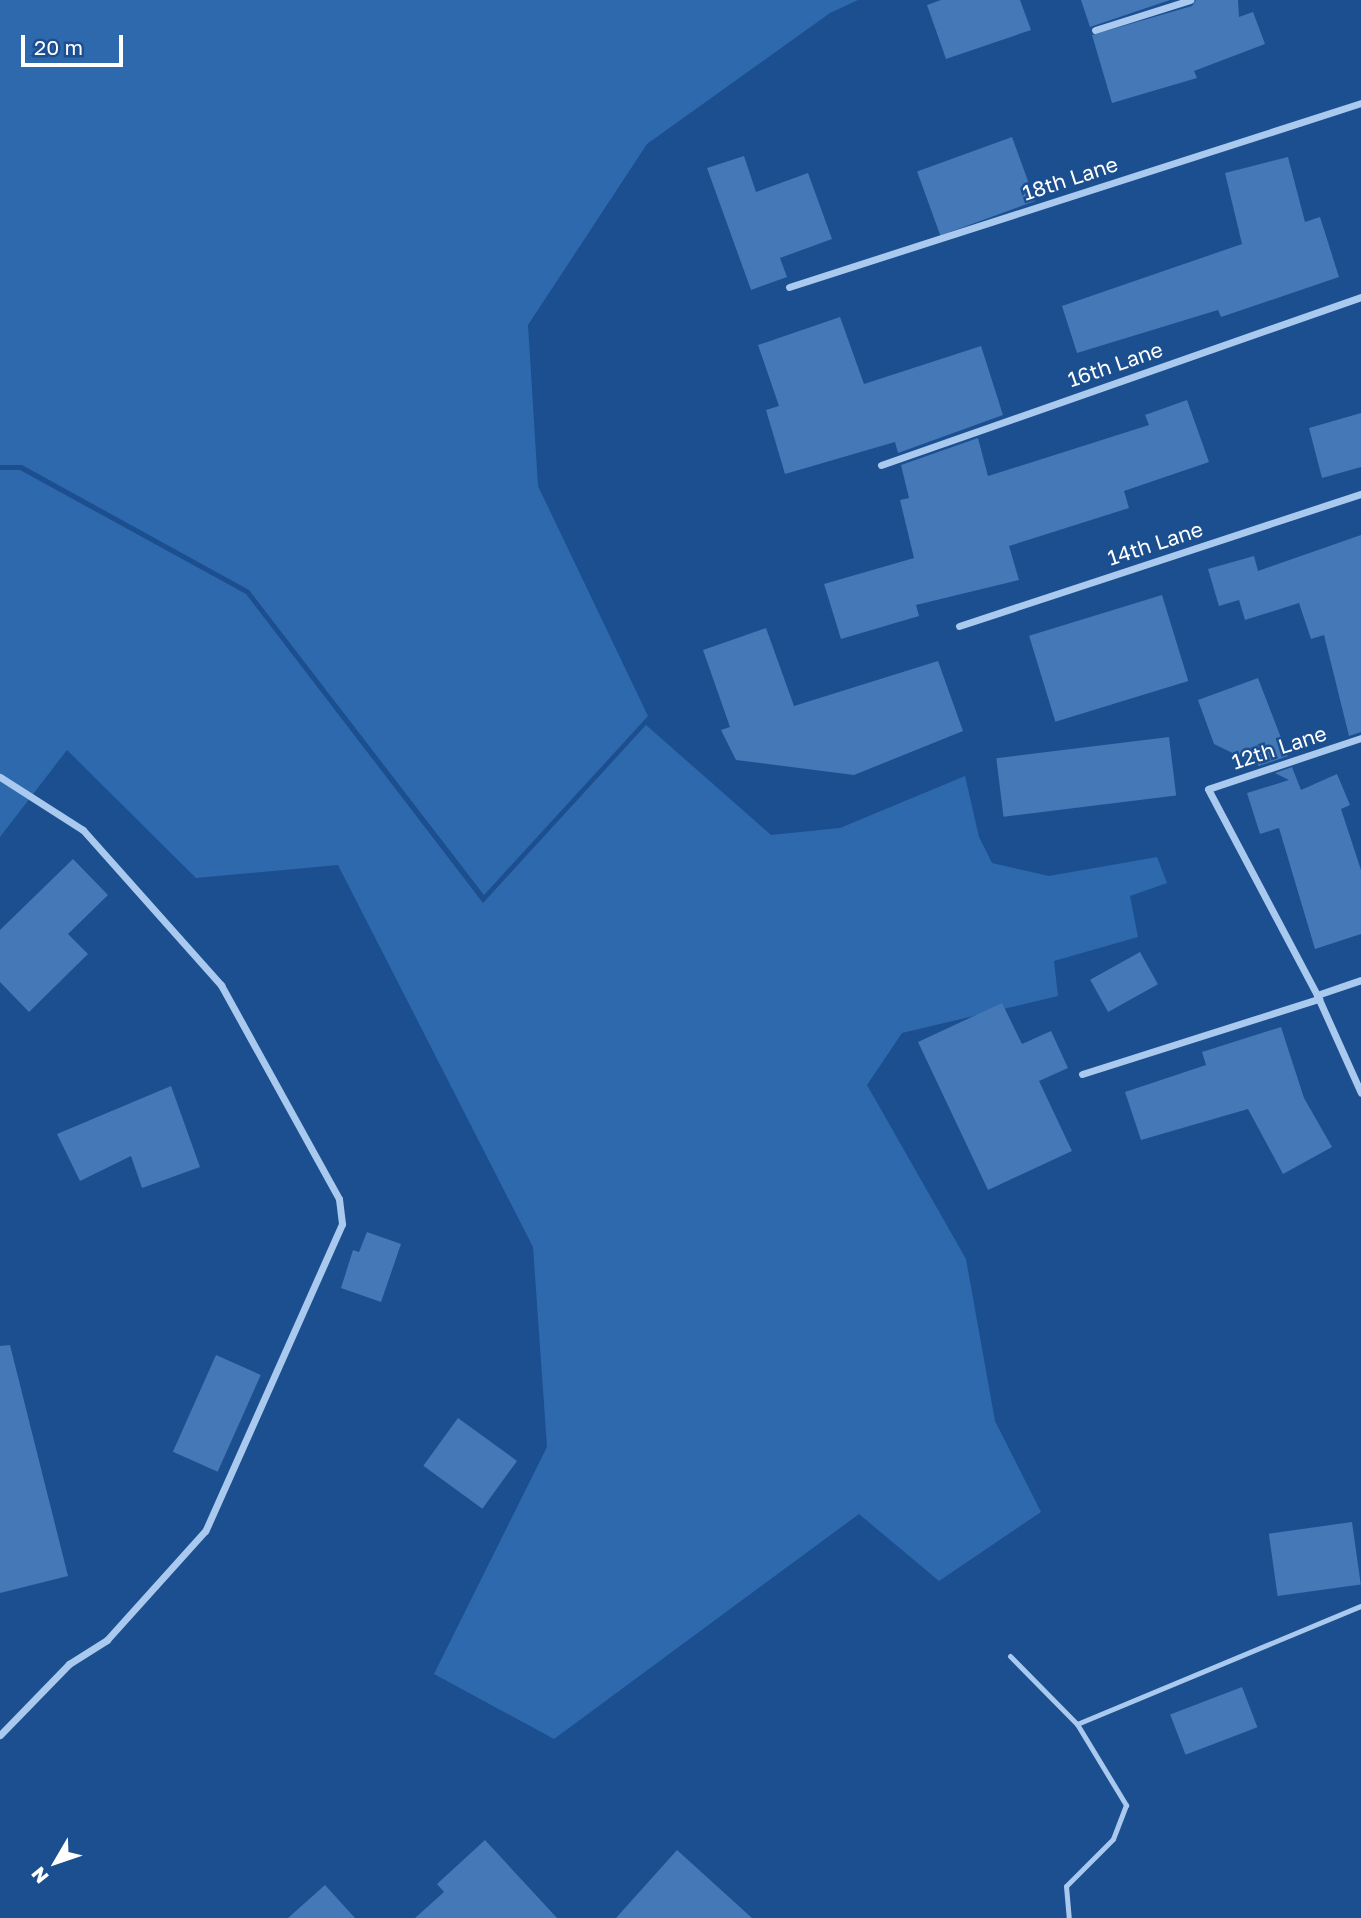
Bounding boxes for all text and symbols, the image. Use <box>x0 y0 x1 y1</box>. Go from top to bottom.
scale bar <box>24 21 126 65</box>
text: 20 m <box>34 34 83 60</box>
street label: 18th Lane <box>1019 151 1121 205</box>
street label: 16th Lane <box>1064 336 1166 392</box>
street label: 14th Lane <box>1104 516 1206 570</box>
street label: 12th Lane <box>1228 720 1330 774</box>
north arrow <box>21 1827 91 1897</box>
text: N <box>26 1863 53 1888</box>

